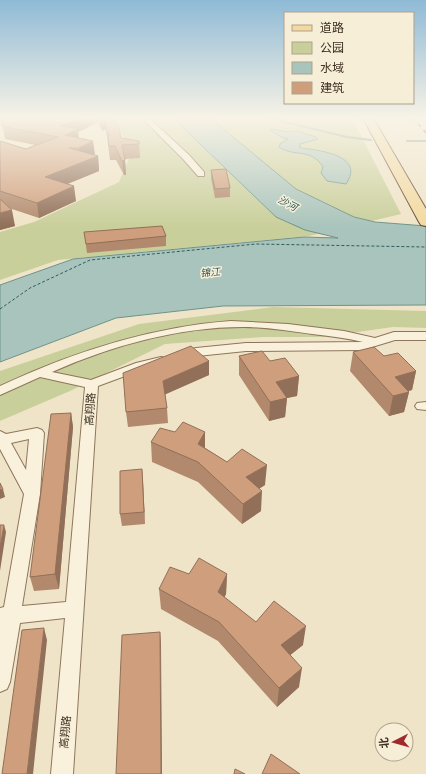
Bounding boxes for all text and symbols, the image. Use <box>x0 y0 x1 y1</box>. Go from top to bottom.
legend <box>284 12 414 104</box>
text: 道路 <box>320 18 344 35</box>
text: 公园 <box>320 38 344 55</box>
text: 水域 <box>320 58 344 75</box>
text: 建筑 <box>320 78 344 95</box>
water label: 沙河 <box>276 191 302 215</box>
water label: 锦江 <box>199 263 222 280</box>
street label: 高翔路 <box>80 392 98 426</box>
street label: 高翔路 <box>55 715 73 749</box>
north arrow <box>374 722 414 762</box>
text: 北 <box>375 737 392 749</box>

